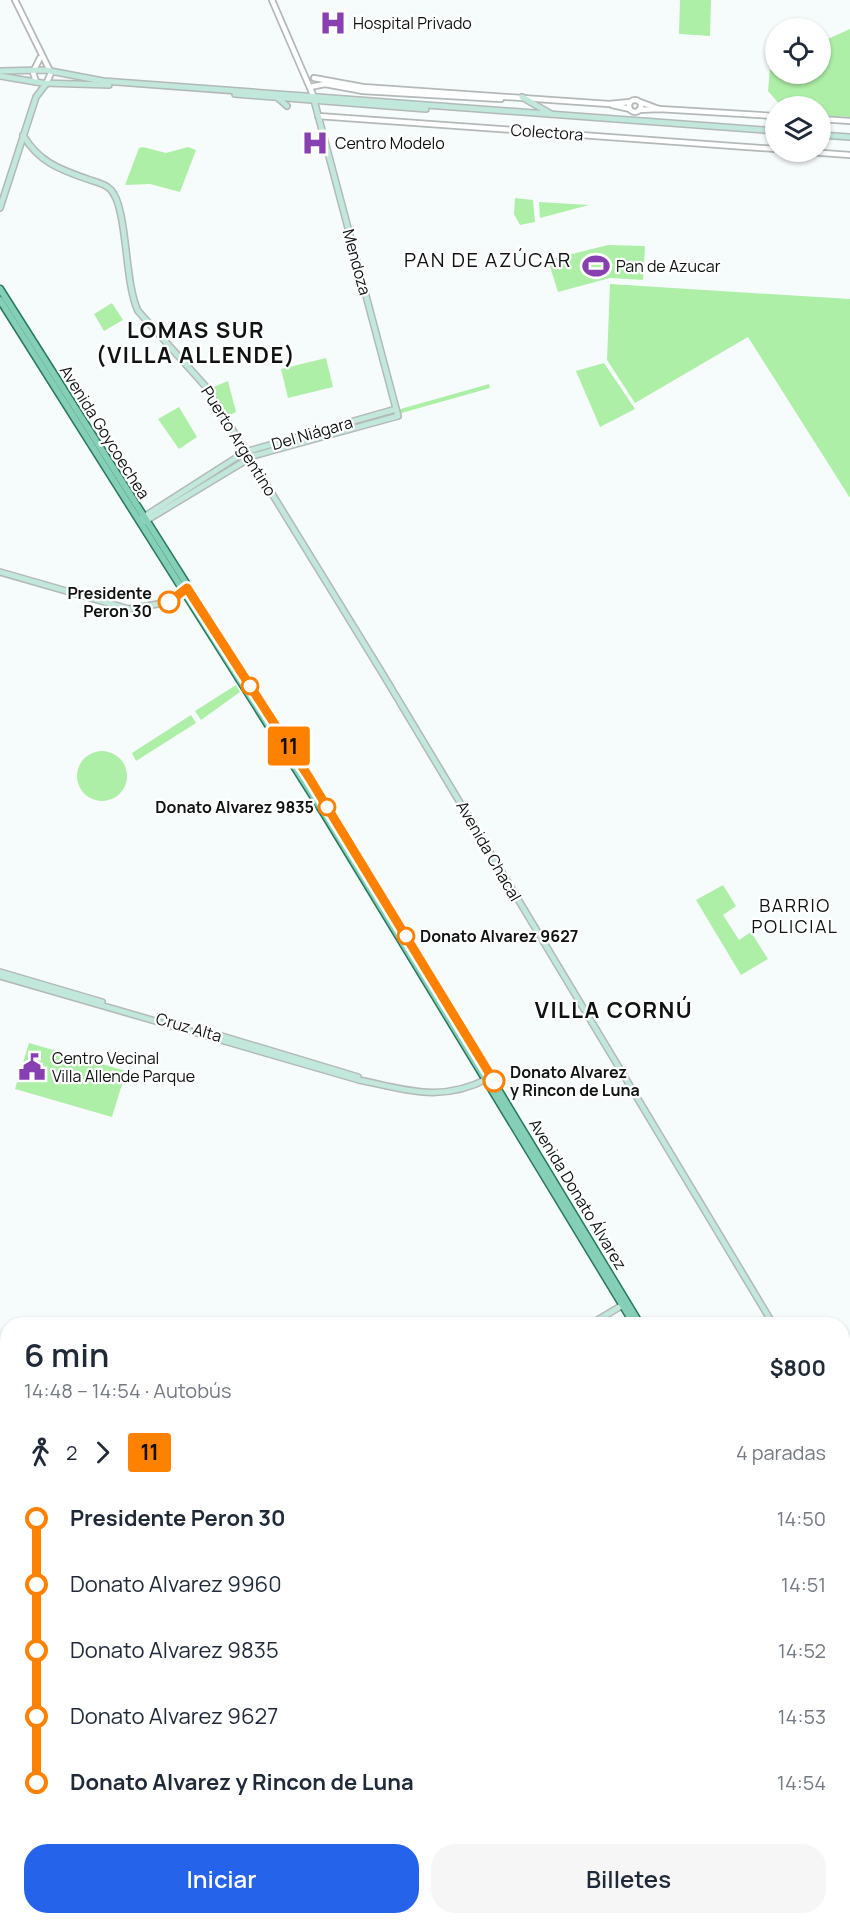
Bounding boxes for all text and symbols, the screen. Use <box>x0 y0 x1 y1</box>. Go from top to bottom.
hospital icon: Hospital Privado <box>318 8 348 38</box>
place label: Hospital Privado <box>353 12 472 34</box>
map controls <box>765 18 831 162</box>
button: locate <box>765 18 831 84</box>
button: layers <box>765 96 831 162</box>
street label: Colectora <box>510 118 584 146</box>
hospital icon: Centro Modelo <box>300 128 330 158</box>
place label: Centro Modelo <box>335 132 445 154</box>
street label: Mendoza <box>338 227 376 297</box>
district label: PAN DE AZÚCAR <box>404 246 572 273</box>
sports icon: Pan de Azucar <box>581 251 611 281</box>
place label: Pan de Azucar <box>616 255 721 277</box>
district label: LOMAS SUR (VILLA ALLENDE) <box>96 315 296 370</box>
street label: Avenida Goycoechea <box>55 361 155 503</box>
street label: Puerto Argentino <box>196 382 282 500</box>
street label: Del Niágara <box>269 411 355 455</box>
place label: Presidente Peron 30 <box>67 582 152 622</box>
marker: Presidente Peron 30 <box>158 591 180 613</box>
unlabelled marker <box>241 677 259 695</box>
line badge: 11 <box>262 726 316 766</box>
text: 11 <box>280 732 298 760</box>
place label: Donato Alvarez 9835 <box>155 796 314 818</box>
street label: Avenida Chacal <box>451 797 527 905</box>
marker: Donato Alvarez 9835 <box>318 798 336 816</box>
district label: BARRIO POLICIAL <box>752 893 838 938</box>
place label: Donato Alvarez 9627 <box>420 925 578 947</box>
marker: Donato Alvarez 9627 <box>397 927 415 945</box>
district label: VILLA CORNÚ <box>535 995 693 1025</box>
street label: Cruz Alta <box>153 1007 225 1047</box>
place label: Centro Vecinal Villa Allende Parque <box>52 1047 195 1087</box>
public building icon: Centro Vecinal Villa Allende Parque <box>17 1052 47 1082</box>
place label: Donato Alvarez y Rincon de Luna <box>510 1061 640 1101</box>
marker: Donato Alvarez y Rincon de Luna <box>483 1070 505 1092</box>
street label: Avenida Donato Álvarez <box>524 1114 632 1274</box>
text: 6 min <box>24 1332 109 1377</box>
text: $800 <box>770 1353 826 1383</box>
text: 14:48 – 14:54 · Autobús <box>24 1377 231 1404</box>
icon: walk <box>24 1436 57 1469</box>
icon: forward <box>86 1436 119 1469</box>
text: 11 <box>140 1438 159 1466</box>
text: 2 <box>66 1439 77 1466</box>
text: 4 paradas <box>736 1439 826 1466</box>
text: Presidente Peron 30 <box>70 1503 285 1533</box>
text: 14:50 <box>777 1505 826 1532</box>
text: Donato Alvarez 9960 <box>70 1569 282 1599</box>
text: 14:51 <box>781 1571 826 1598</box>
text: Donato Alvarez 9835 <box>70 1635 279 1665</box>
text: 14:52 <box>778 1637 826 1664</box>
text: Donato Alvarez 9627 <box>70 1701 278 1731</box>
text: 14:53 <box>778 1703 826 1730</box>
text: Donato Alvarez y Rincon de Luna <box>70 1767 414 1797</box>
text: 14:54 <box>777 1769 826 1796</box>
button: Iniciar <box>24 1844 419 1913</box>
button: Billetes <box>431 1844 826 1913</box>

